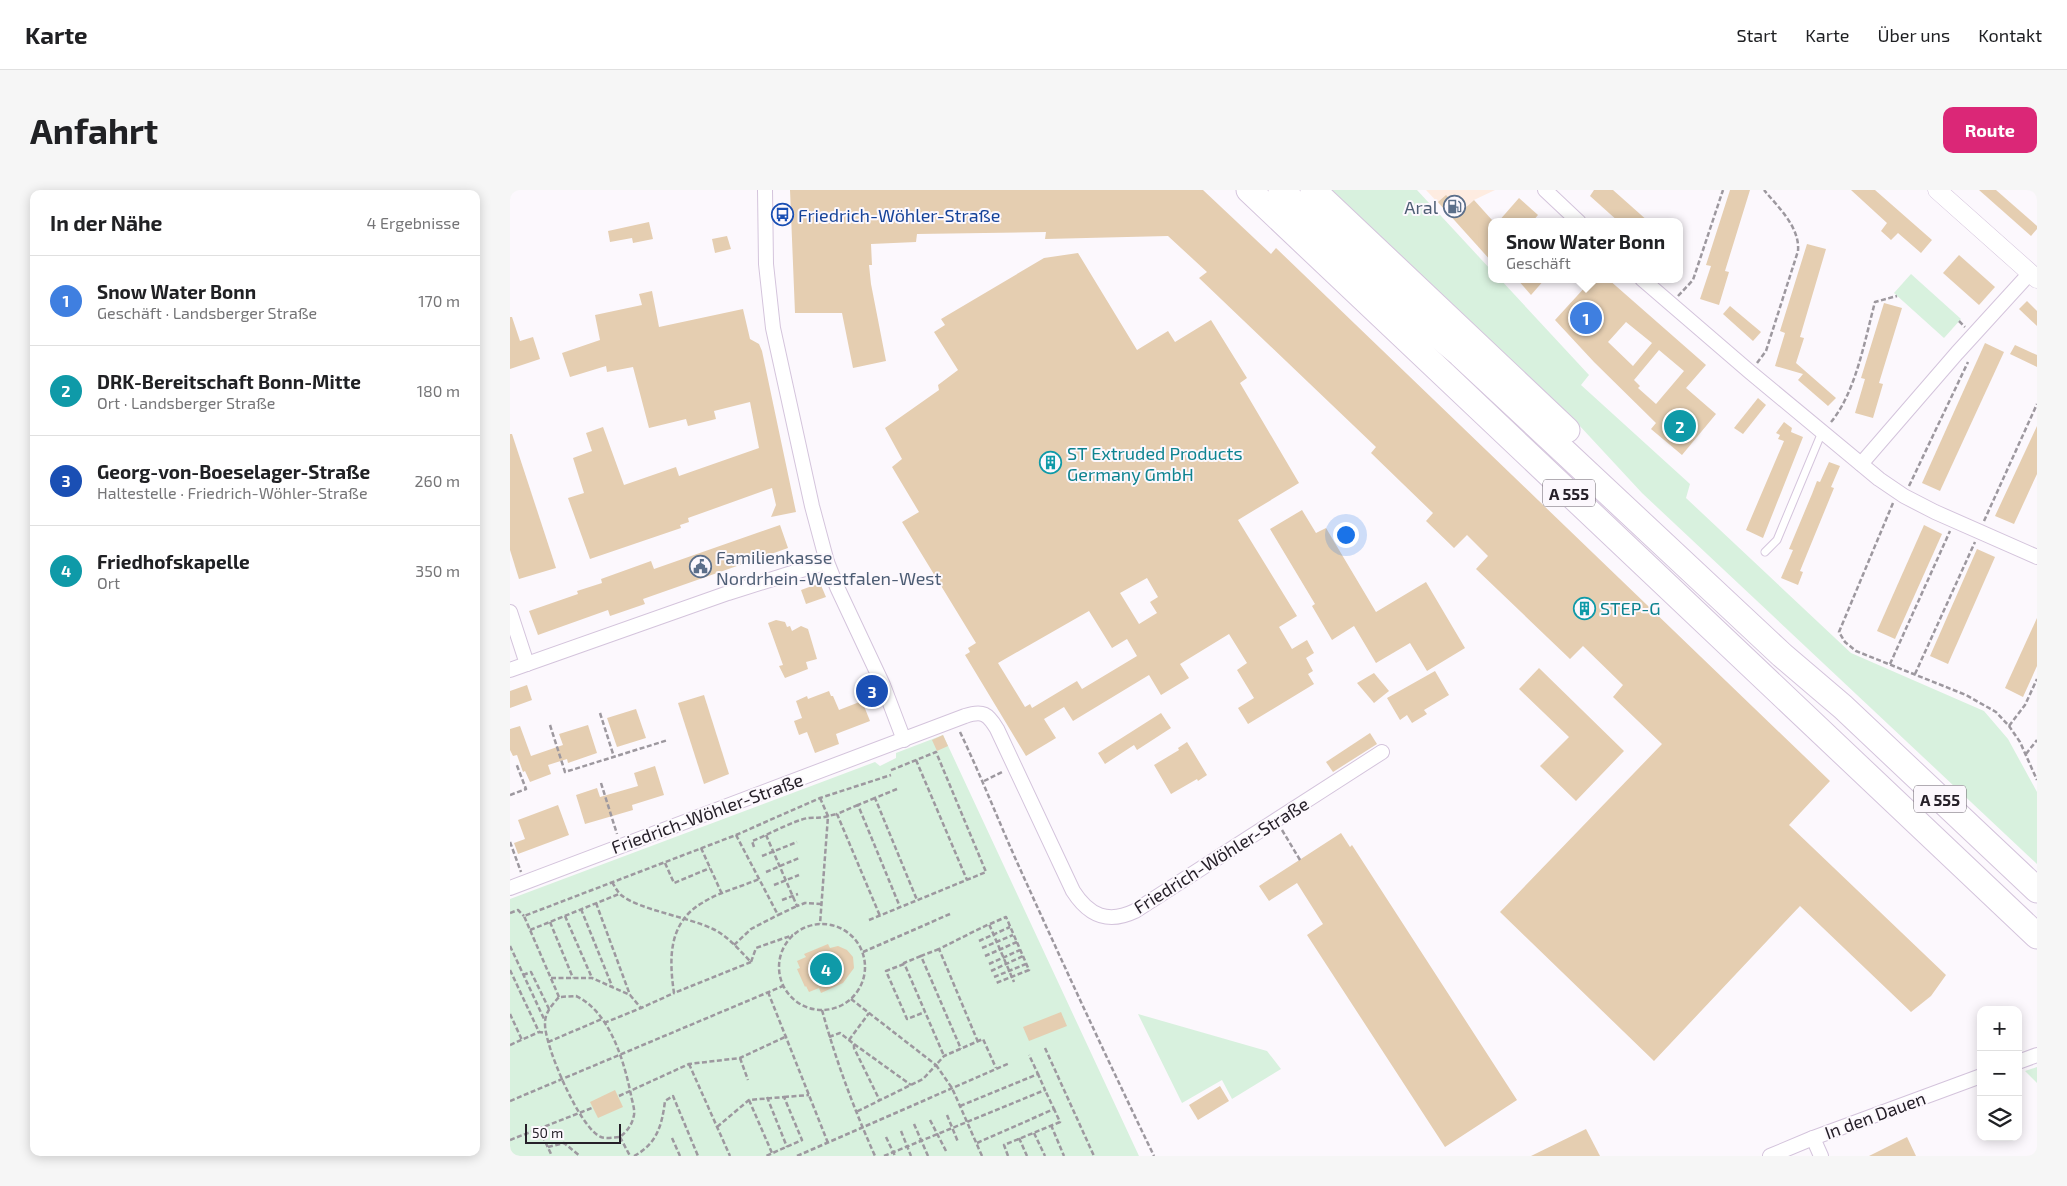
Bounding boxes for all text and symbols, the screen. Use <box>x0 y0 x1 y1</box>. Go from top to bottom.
text: Karte <box>25 20 88 49</box>
text: Start <box>1736 24 1777 46</box>
text: Karte <box>1805 24 1850 46</box>
text: Über uns <box>1878 24 1950 46</box>
text: Kontakt <box>1978 24 2042 46</box>
button: Route <box>1943 107 2037 153</box>
text: Anfahrt <box>30 109 158 151</box>
fuel station icon: Aral <box>1442 195 1466 219</box>
place label: Aral <box>1404 196 1439 218</box>
bus stop icon: Friedrich-Wöhler-Straße <box>770 203 794 227</box>
place label: Friedrich-Wöhler-Straße <box>798 204 1000 226</box>
text: In der Nähe <box>50 210 162 235</box>
text: 4 Ergebnisse <box>367 213 460 232</box>
popup <box>1488 218 1683 283</box>
text: Snow Water Bonn <box>1506 230 1665 253</box>
text: Geschäft <box>1506 253 1571 272</box>
text: Snow Water Bonn <box>97 280 256 303</box>
text: 1 <box>63 291 69 310</box>
text: 170 m <box>418 291 460 310</box>
pin: 1 <box>1570 299 1602 337</box>
text: Geschäft · Landsberger Straße <box>97 303 317 322</box>
text: DRK-Bereitschaft Bonn-Mitte <box>97 370 361 393</box>
text: 2 <box>61 381 71 400</box>
text: 180 m <box>417 381 460 400</box>
text: Ort · Landsberger Straße <box>97 393 275 412</box>
pin: 2 <box>1664 407 1696 445</box>
place label: ST Extruded Products Germany GmbH <box>1067 442 1243 485</box>
building icon: ST Extruded Products Germany GmbH <box>1039 451 1063 475</box>
text: Georg-von-Boeselager-Straße <box>97 460 370 483</box>
text: 3 <box>61 471 71 490</box>
text: 260 m <box>415 471 460 490</box>
road number: A 555 <box>1543 480 1595 506</box>
text: Haltestelle · Friedrich-Wöhler-Straße <box>97 483 368 502</box>
your location <box>1333 522 1359 548</box>
place label: Familienkasse Nordrhein-Westfalen-West <box>716 546 941 589</box>
text: Friedhofskapelle <box>97 550 250 573</box>
public building icon: Familienkasse Nordrhein-Westfalen-West <box>688 555 712 579</box>
text: 4 <box>61 561 71 580</box>
text: 350 m <box>415 561 460 580</box>
text: Ort <box>97 573 120 592</box>
building icon: STEP-G <box>1572 596 1596 620</box>
place label: STEP-G <box>1600 597 1661 619</box>
pin: 3 <box>856 672 888 710</box>
street label: Friedrich-Wöhler-Straße <box>608 768 806 858</box>
road number: A 555 <box>1914 786 1966 812</box>
street label: Friedrich-Wöhler-Straße <box>1129 792 1313 918</box>
pin: 4 <box>810 950 842 988</box>
map controls <box>1977 1006 2022 1141</box>
button: + <box>1977 1006 2022 1051</box>
button: − <box>1977 1051 2022 1096</box>
street label: In den Dauen <box>1822 1087 1928 1143</box>
button: layers <box>1977 1096 2022 1141</box>
scale bar <box>525 1121 621 1144</box>
text: 50 m <box>532 1124 563 1141</box>

